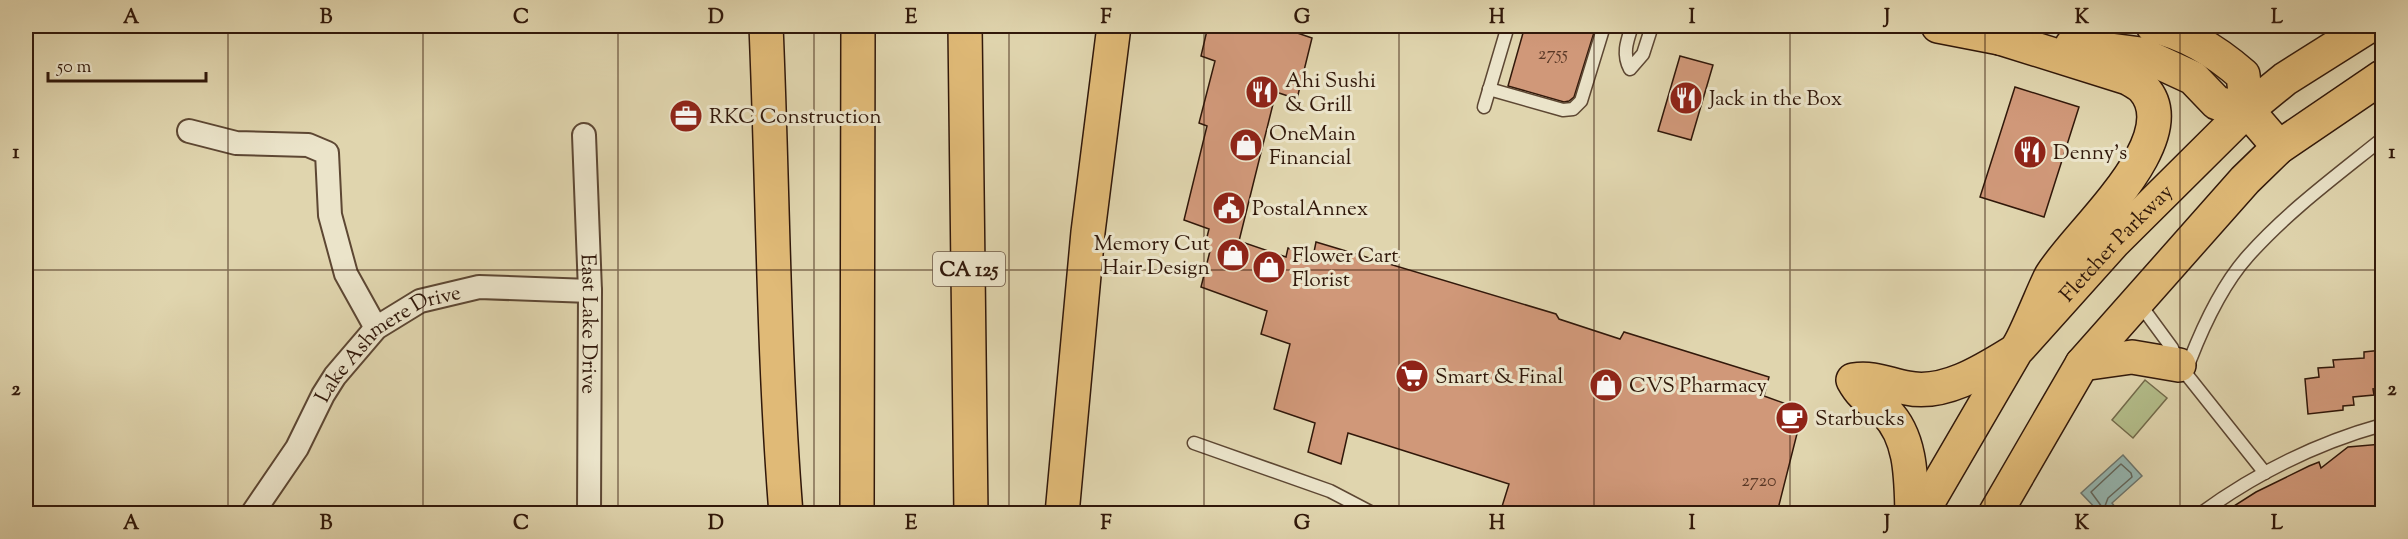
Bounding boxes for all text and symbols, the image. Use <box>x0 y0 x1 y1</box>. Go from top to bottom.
text: A <box>123 4 140 33</box>
text: B <box>320 4 333 33</box>
text: C <box>513 4 529 33</box>
text: D <box>708 4 724 33</box>
text: E <box>905 4 918 33</box>
text: F <box>1100 4 1112 33</box>
text: G <box>1294 4 1311 33</box>
text: H <box>1489 4 1505 33</box>
text: I <box>1689 4 1696 33</box>
text: J <box>1882 4 1890 33</box>
text: K <box>2075 4 2090 33</box>
text: L <box>2271 4 2284 33</box>
house number: 2755 <box>1538 42 1568 68</box>
scale bar <box>48 45 206 83</box>
text: 50 m <box>56 55 92 81</box>
place label: Ahi Sushi & Grill <box>1285 67 1376 121</box>
restaurant icon: Ahi Sushi & Grill <box>1244 74 1280 110</box>
restaurant icon: Jack in the Box <box>1668 80 1704 116</box>
place label: Jack in the Box <box>1708 85 1842 115</box>
office icon: RKC Construction <box>668 98 704 134</box>
place label: RKC Construction <box>709 103 882 133</box>
place label: OneMain Financial <box>1269 120 1356 174</box>
shop icon: OneMain Financial <box>1228 127 1264 163</box>
restaurant icon: Denny's <box>2012 134 2048 170</box>
text: 1 <box>13 139 20 168</box>
place label: Denny's <box>2053 139 2127 169</box>
text: 1 <box>2389 139 2396 168</box>
street label: Fletcher Parkway <box>2054 178 2181 310</box>
public building icon: PostalAnnex <box>1211 190 1247 226</box>
place label: PostalAnnex <box>1252 195 1368 225</box>
place label: Memory Cut Hair Design <box>1094 230 1210 284</box>
shop icon: Memory Cut Hair Design <box>1215 237 1251 273</box>
place label: Flower Cart Florist <box>1292 242 1398 296</box>
shop icon: Flower Cart Florist <box>1251 249 1287 285</box>
road number: CA 125 <box>933 252 1005 286</box>
street label: East Lake Drive <box>572 253 603 394</box>
street label: Lake Ashmere Drive <box>308 279 464 408</box>
supermarket icon: Smart & Final <box>1394 358 1430 394</box>
place label: Smart & Final <box>1435 363 1564 393</box>
shop icon: CVS Pharmacy <box>1588 367 1624 403</box>
place label: CVS Pharmacy <box>1629 372 1767 402</box>
text: 2 <box>11 376 21 405</box>
text: 2 <box>2387 376 2397 405</box>
cafe icon: Starbucks <box>1774 400 1810 436</box>
place label: Starbucks <box>1815 405 1904 435</box>
house number: 2720 <box>1741 469 1777 495</box>
text: A <box>123 510 140 539</box>
text: B <box>320 510 333 539</box>
text: C <box>513 510 529 539</box>
text: D <box>708 510 724 539</box>
text: E <box>905 510 918 539</box>
text: F <box>1100 510 1112 539</box>
text: G <box>1294 510 1311 539</box>
text: H <box>1489 510 1505 539</box>
text: I <box>1689 510 1696 539</box>
text: J <box>1882 510 1890 539</box>
text: K <box>2075 510 2090 539</box>
text: L <box>2271 510 2284 539</box>

